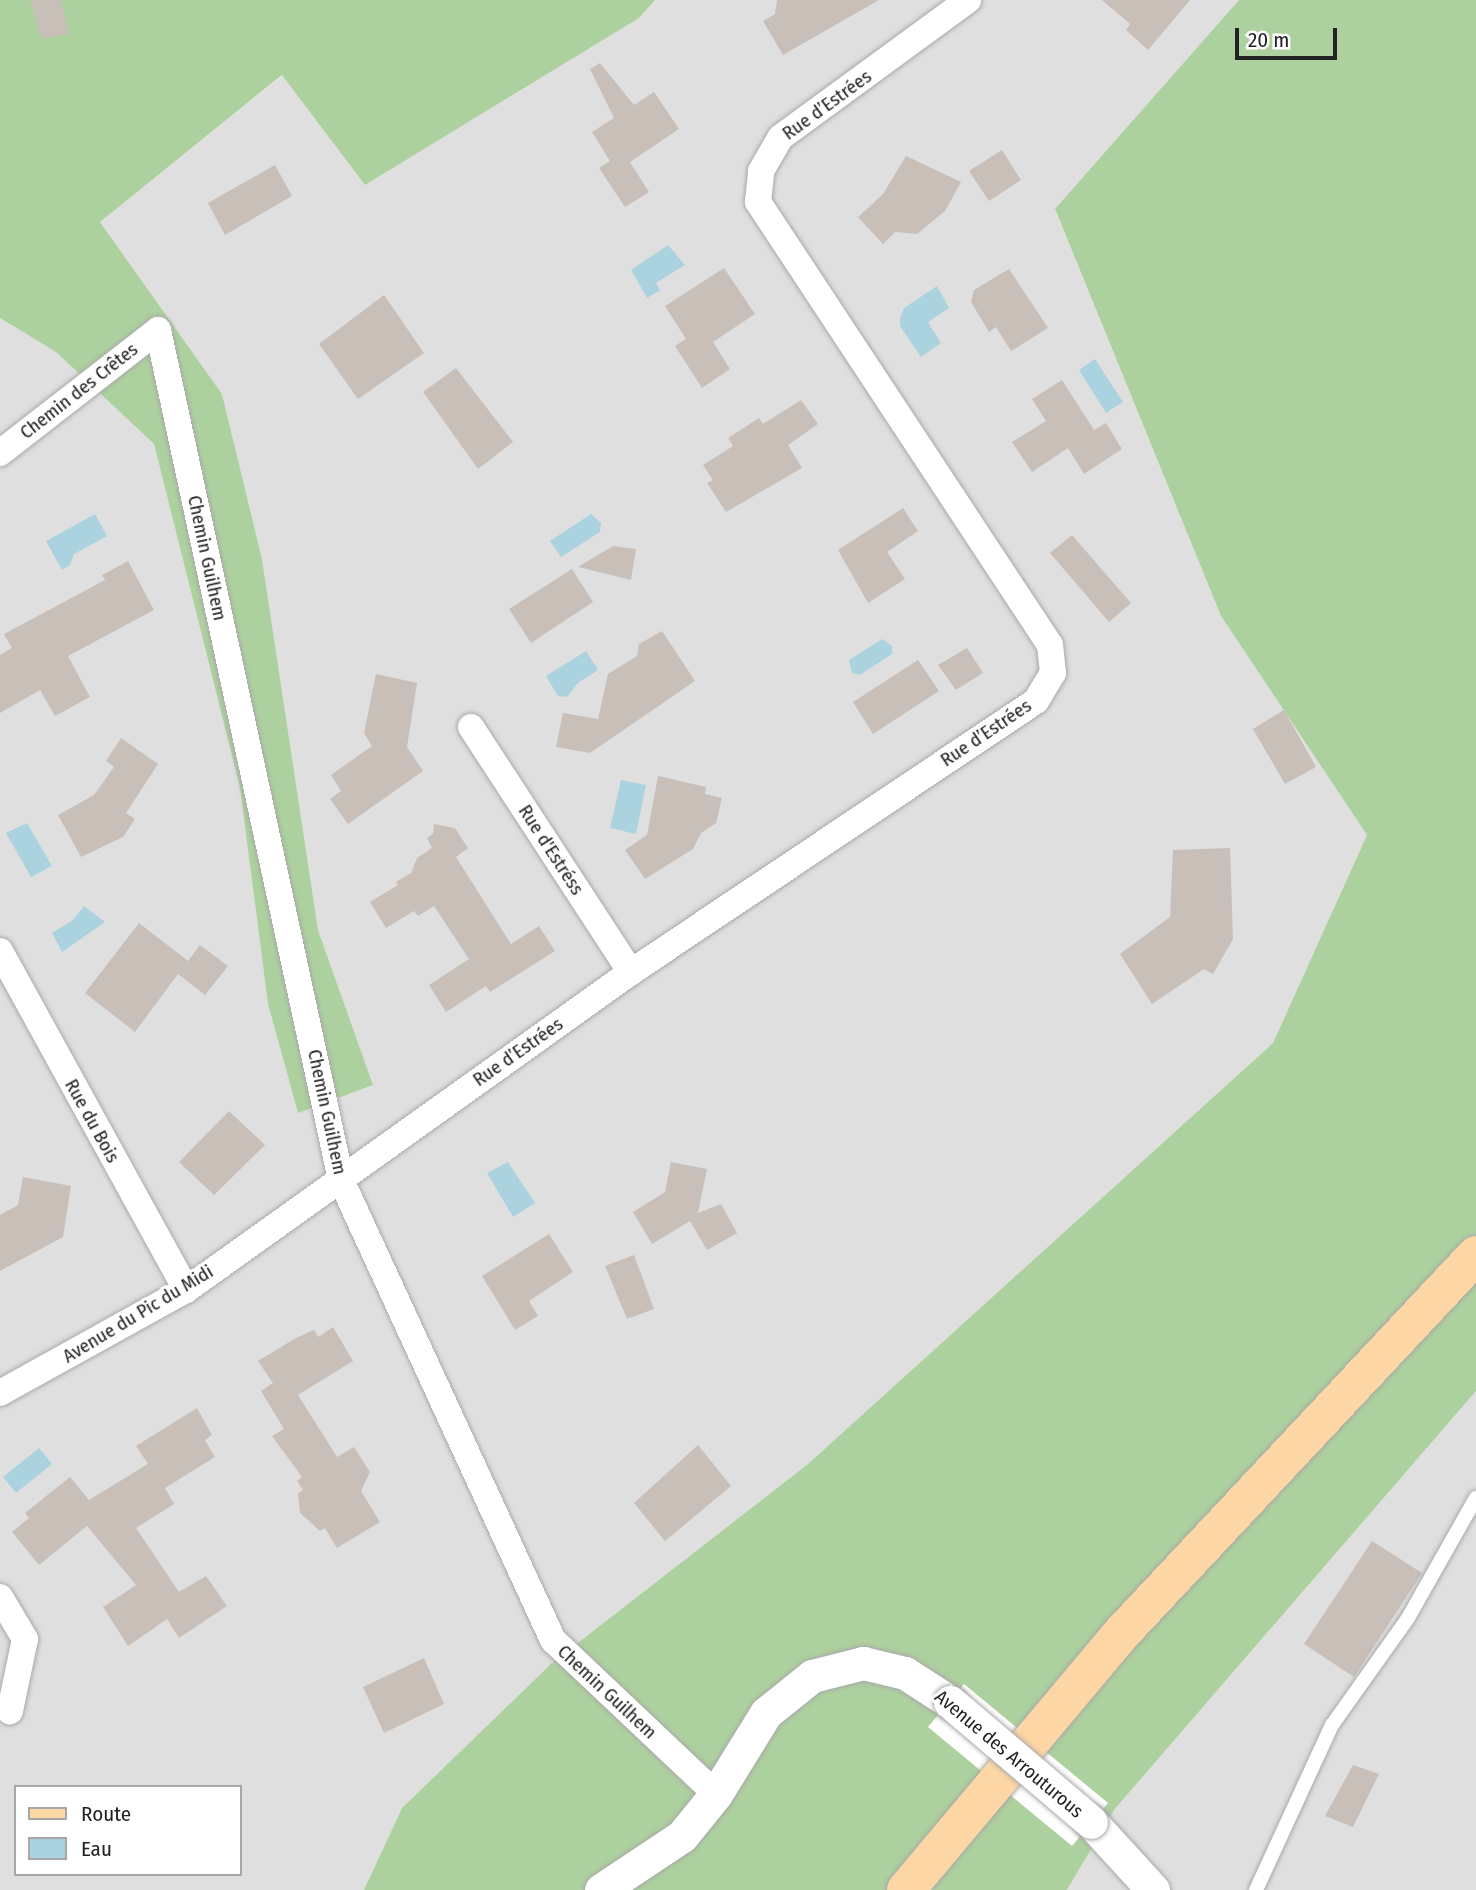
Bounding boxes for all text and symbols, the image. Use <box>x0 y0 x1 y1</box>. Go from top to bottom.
scale bar <box>1238 14 1340 58</box>
text: 20 m <box>1248 27 1289 53</box>
street label: Rue d’Estrées <box>778 65 876 145</box>
street label: Chemin des Crêtes <box>16 338 142 444</box>
street label: Chemin Guilhem <box>183 493 231 623</box>
street label: Rue d’Estrées <box>936 694 1036 772</box>
street label: Rue d'Estréss <box>513 801 589 899</box>
street label: Rue d’Estrées <box>469 1013 567 1091</box>
street label: Chemin Guilhem <box>303 1047 351 1177</box>
street label: Rue du Bois <box>60 1075 124 1167</box>
street label: Avenue du Pic du Midi <box>59 1260 217 1368</box>
street label: Chemin Guilhem <box>553 1640 661 1744</box>
street label: Avenue des Arrouturous <box>930 1685 1088 1823</box>
legend <box>14 1785 242 1876</box>
text: Route <box>81 1801 131 1827</box>
text: Eau <box>81 1836 112 1862</box>

